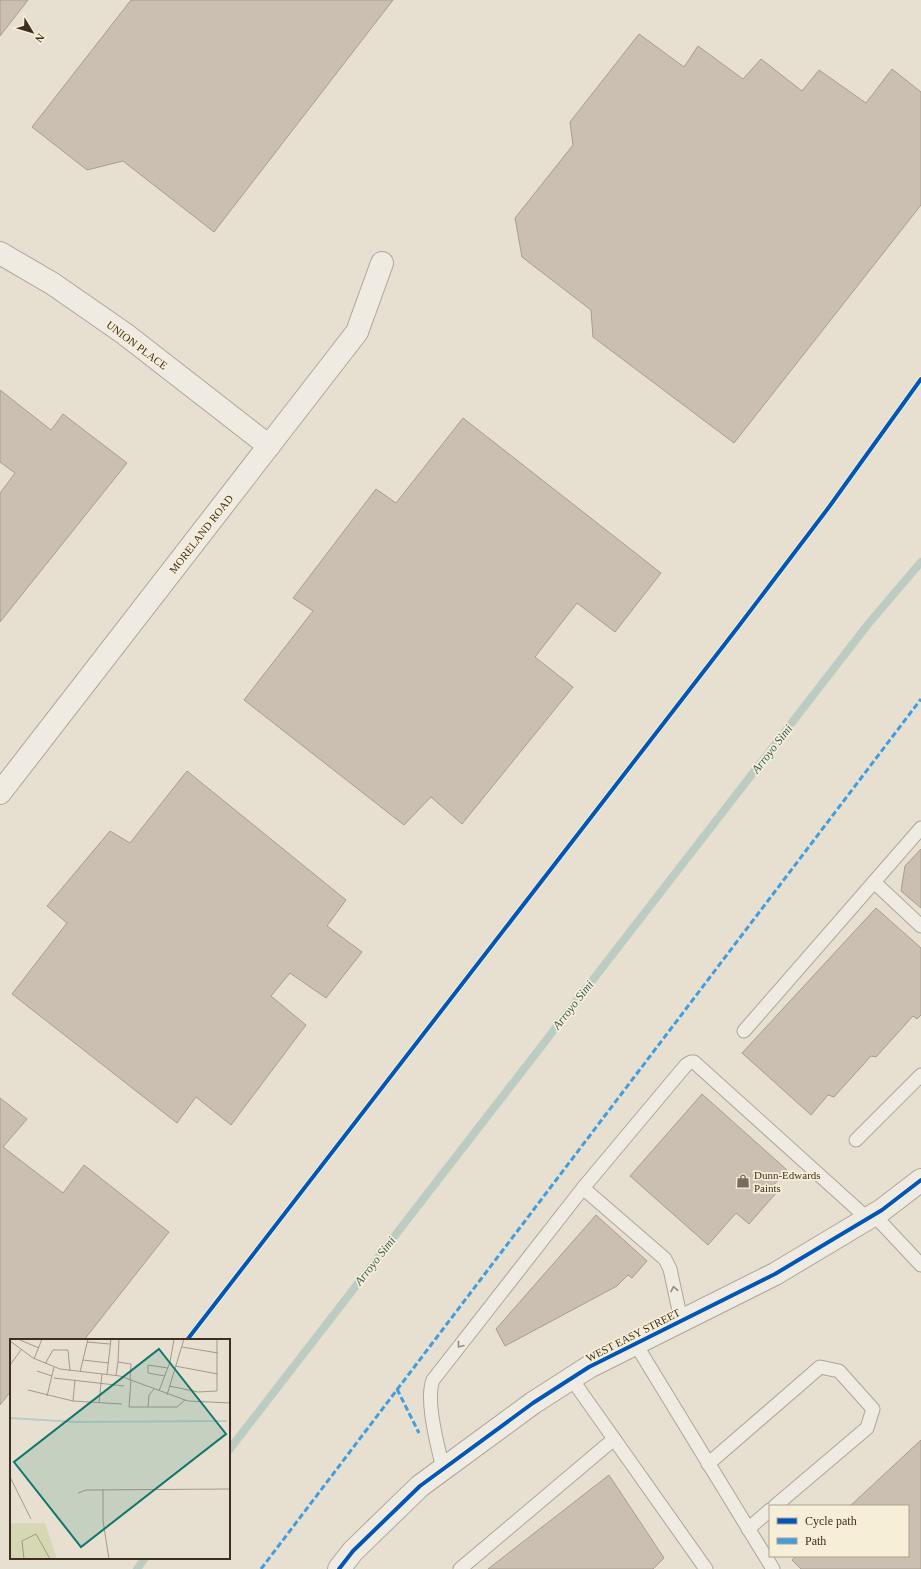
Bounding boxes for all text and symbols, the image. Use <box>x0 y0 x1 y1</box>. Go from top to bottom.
north arrow <box>12 12 52 52</box>
text: N <box>33 31 47 45</box>
street label: UNION PLACE <box>104 318 170 372</box>
street label: MORELAND ROAD <box>167 492 235 576</box>
water label: Arroyo Simi <box>748 722 795 777</box>
water label: Arroyo Simi <box>549 978 596 1033</box>
place label: Dunn-Edwards Paints <box>754 1169 821 1194</box>
shop icon: Dunn-Edwards Paints <box>735 1173 751 1189</box>
water label: Arroyo Simi <box>351 1234 398 1289</box>
one-way arrow <box>671 1286 679 1292</box>
street label: WEST EASY STREET <box>584 1306 682 1364</box>
inset map <box>10 1339 230 1559</box>
one-way arrow <box>458 1341 465 1348</box>
legend <box>769 1505 909 1557</box>
text: Cycle path <box>805 1514 857 1528</box>
text: Path <box>805 1534 826 1548</box>

